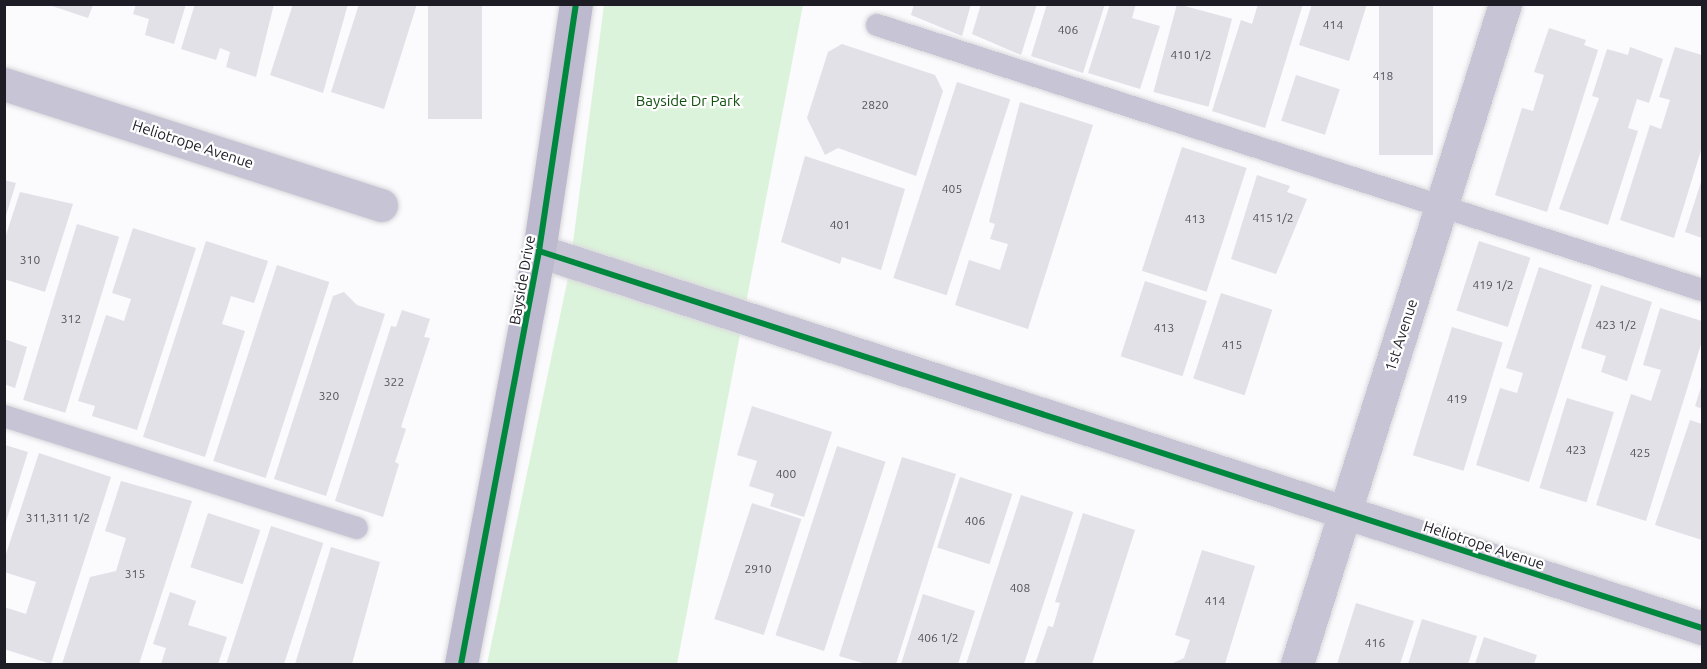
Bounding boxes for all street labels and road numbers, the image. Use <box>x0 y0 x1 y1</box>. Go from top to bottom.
street label: Heliotrope Avenue <box>130 116 256 172</box>
street label: Bayside Drive <box>505 234 539 326</box>
street label: 1st Avenue <box>1381 297 1421 373</box>
street label: Heliotrope Avenue <box>1421 517 1547 573</box>

